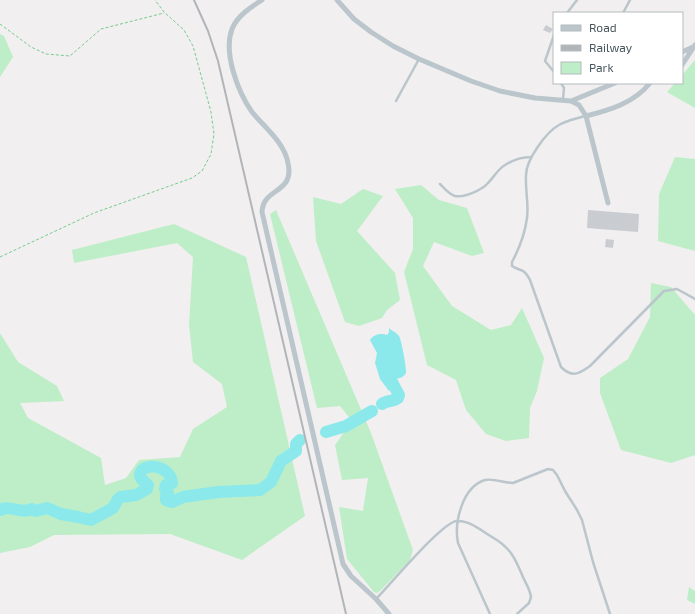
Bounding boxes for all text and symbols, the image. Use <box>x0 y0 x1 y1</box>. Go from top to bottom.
legend <box>553 12 683 84</box>
text: Road <box>589 20 617 34</box>
text: Railway <box>589 40 633 54</box>
text: Park <box>589 60 614 74</box>

